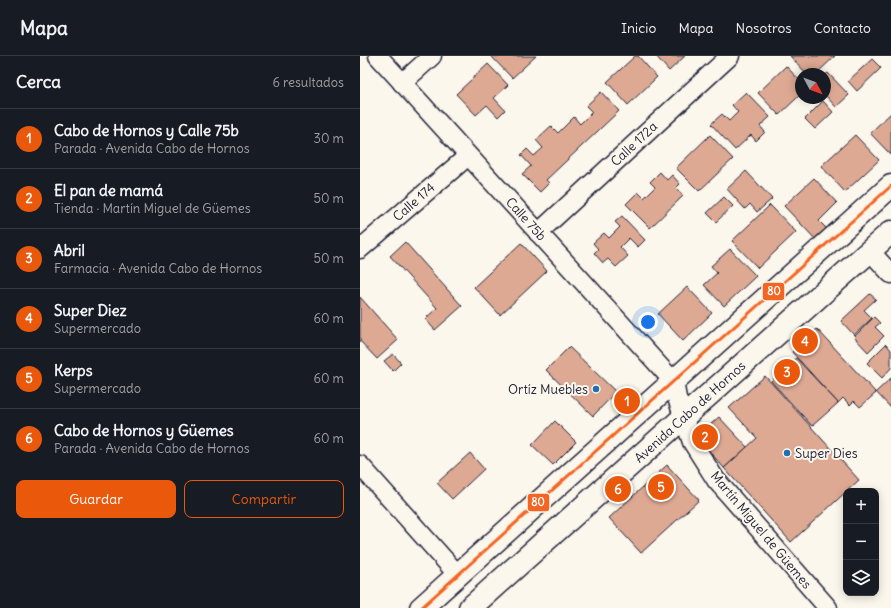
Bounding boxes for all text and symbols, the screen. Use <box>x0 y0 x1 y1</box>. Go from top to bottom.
text: Mapa <box>20 16 68 40</box>
text: Inicio <box>621 19 656 37</box>
text: Mapa <box>678 19 714 37</box>
text: Nosotros <box>736 19 792 37</box>
text: Contacto <box>814 19 871 37</box>
north arrow <box>795 68 831 104</box>
text: Cerca <box>16 71 61 93</box>
text: 6 resultados <box>272 74 344 91</box>
street label: Calle 172a <box>607 118 661 170</box>
text: Cabo de Hornos y Calle 75b <box>54 121 239 140</box>
text: 1 <box>26 130 32 147</box>
text: 30 m <box>314 130 344 147</box>
text: Parada · Avenida Cabo de Hornos <box>54 140 250 157</box>
street label: Calle 174 <box>389 179 439 225</box>
text: El pan de mamá <box>54 181 163 200</box>
text: 2 <box>25 190 33 207</box>
text: 50 m <box>313 190 344 207</box>
street label: Calle 75b <box>502 194 550 244</box>
text: Tienda · Martín Miguel de Güemes <box>54 200 251 217</box>
text: Abril <box>54 241 85 260</box>
text: 3 <box>25 250 33 267</box>
text: 50 m <box>313 250 344 267</box>
text: Farmacia · Avenida Cabo de Hornos <box>54 260 262 277</box>
line badge: 80 <box>762 282 785 301</box>
text: 80 <box>767 284 781 298</box>
text: Super Diez <box>54 301 127 320</box>
text: 4 <box>25 310 33 327</box>
text: 60 m <box>313 310 344 327</box>
your location <box>638 312 658 332</box>
text: Supermercado <box>54 320 141 337</box>
pin: 4 <box>792 326 818 356</box>
street label: Avenida Cabo de Hornos <box>631 357 749 466</box>
pin: 3 <box>774 357 800 387</box>
text: Kerps <box>54 361 92 380</box>
text: 5 <box>25 370 33 387</box>
text: 60 m <box>313 370 344 387</box>
text: Supermercado <box>54 380 141 397</box>
place label: Ortíz Muebles <box>508 381 588 398</box>
marker: Ortíz Muebles <box>591 384 601 394</box>
pin: 1 <box>614 386 640 416</box>
text: Cabo de Hornos y Güemes <box>54 421 234 440</box>
pin: 2 <box>692 422 718 452</box>
text: 6 <box>25 430 33 447</box>
text: 60 m <box>313 430 344 447</box>
text: Parada · Avenida Cabo de Hornos <box>54 440 250 457</box>
place label: Super Dies <box>795 445 858 462</box>
marker: Super Dies <box>782 448 792 458</box>
street label: Martín Miguel de Güemes <box>707 468 815 592</box>
pin: 5 <box>648 472 674 502</box>
pin: 6 <box>605 474 631 504</box>
button: Guardar <box>16 480 176 518</box>
button: Compartir <box>184 480 344 518</box>
map controls <box>843 488 879 596</box>
button: + <box>843 488 879 524</box>
line badge: 80 <box>527 493 550 512</box>
text: 80 <box>531 495 545 509</box>
button: − <box>843 524 879 560</box>
button: layers <box>843 560 879 596</box>

